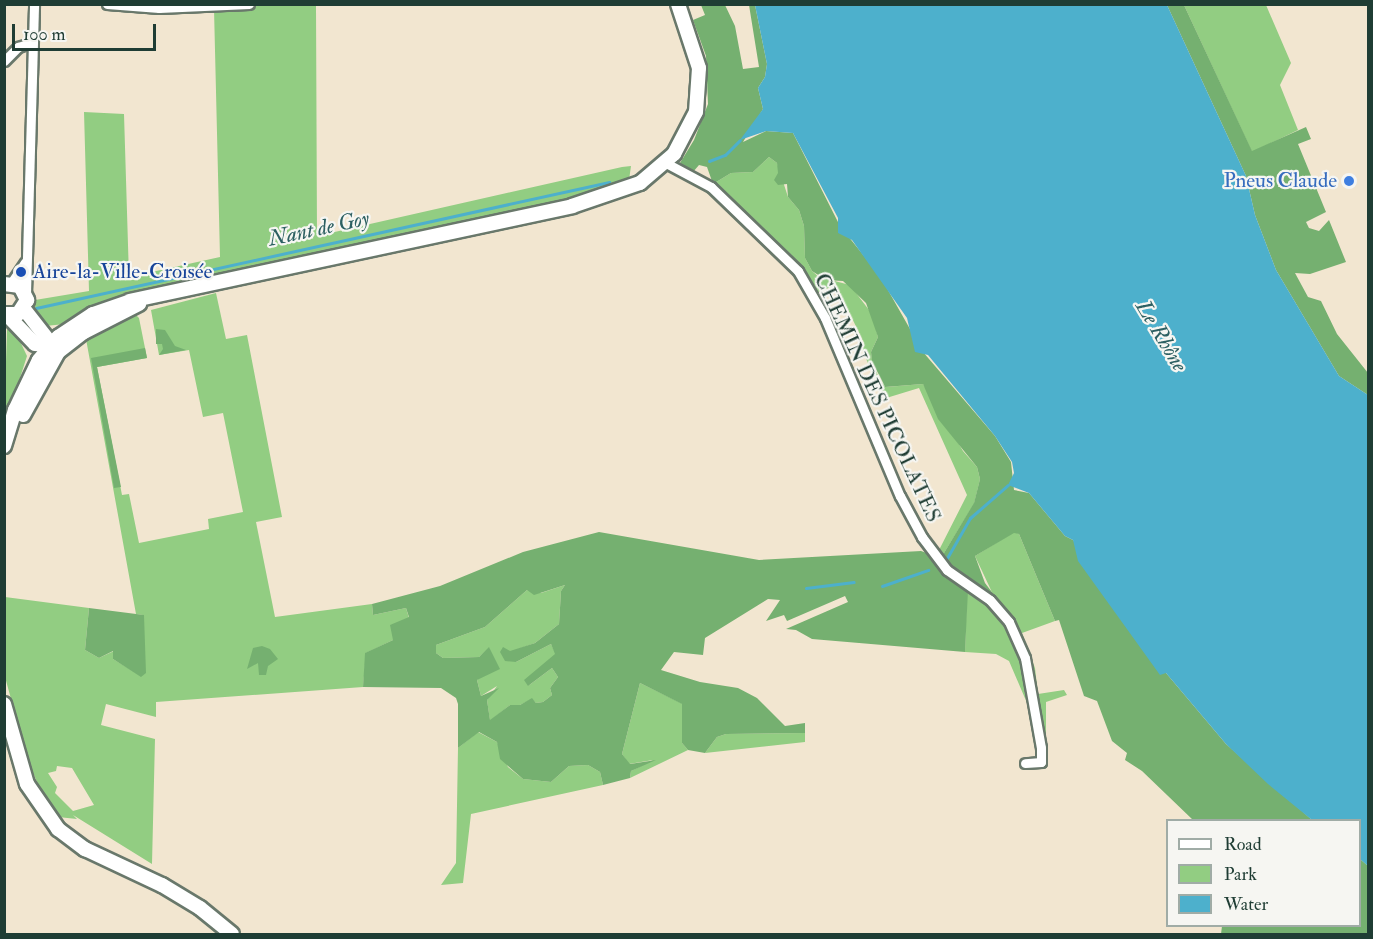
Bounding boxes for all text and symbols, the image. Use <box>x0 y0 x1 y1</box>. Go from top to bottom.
scale bar <box>15 12 159 50</box>
text: 100 m <box>23 23 66 46</box>
place label: Pneus Claude <box>1224 168 1337 194</box>
marker: Pneus Claude <box>1342 174 1356 188</box>
water label: Nant de Goy <box>266 205 372 253</box>
place label: Aire-la-Ville-Croisée <box>33 259 212 285</box>
marker: Aire-la-Ville-Croisée <box>14 265 28 279</box>
street label: CHEMIN DES PICOLATES <box>808 270 946 526</box>
water label: Le Rhône <box>1129 295 1193 377</box>
legend <box>1166 819 1361 927</box>
text: Road <box>1224 833 1262 856</box>
text: Park <box>1224 863 1257 886</box>
text: Water <box>1224 893 1268 916</box>

